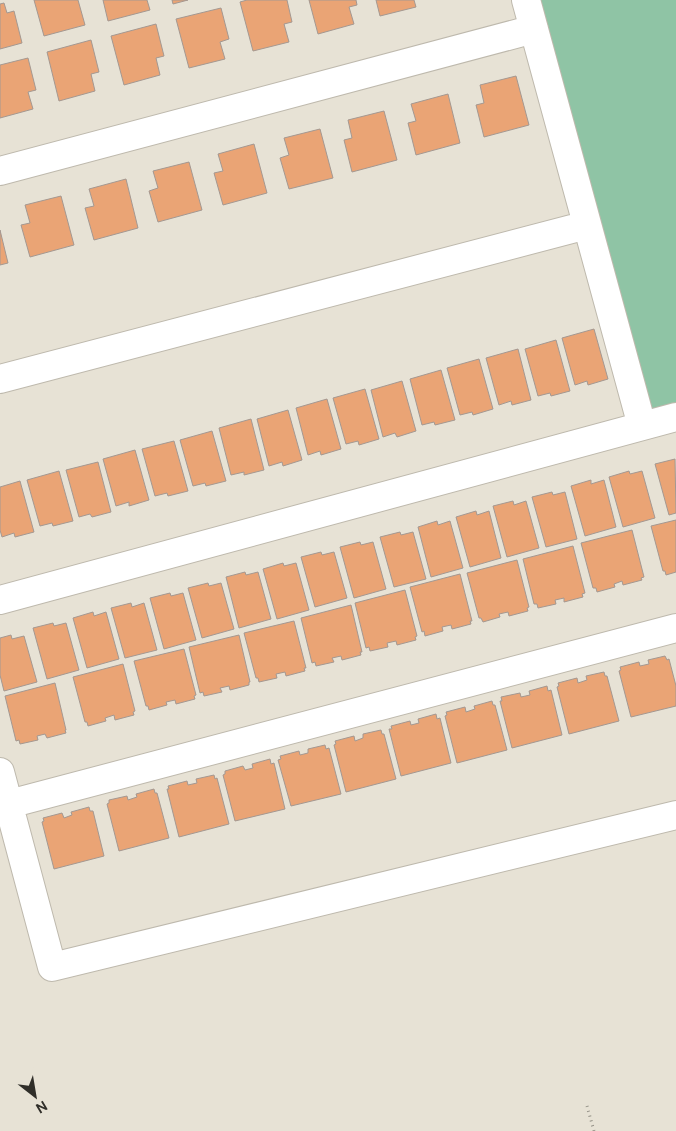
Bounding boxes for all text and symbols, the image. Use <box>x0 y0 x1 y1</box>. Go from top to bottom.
north arrow <box>10 1071 60 1121</box>
text: N <box>33 1097 51 1117</box>

